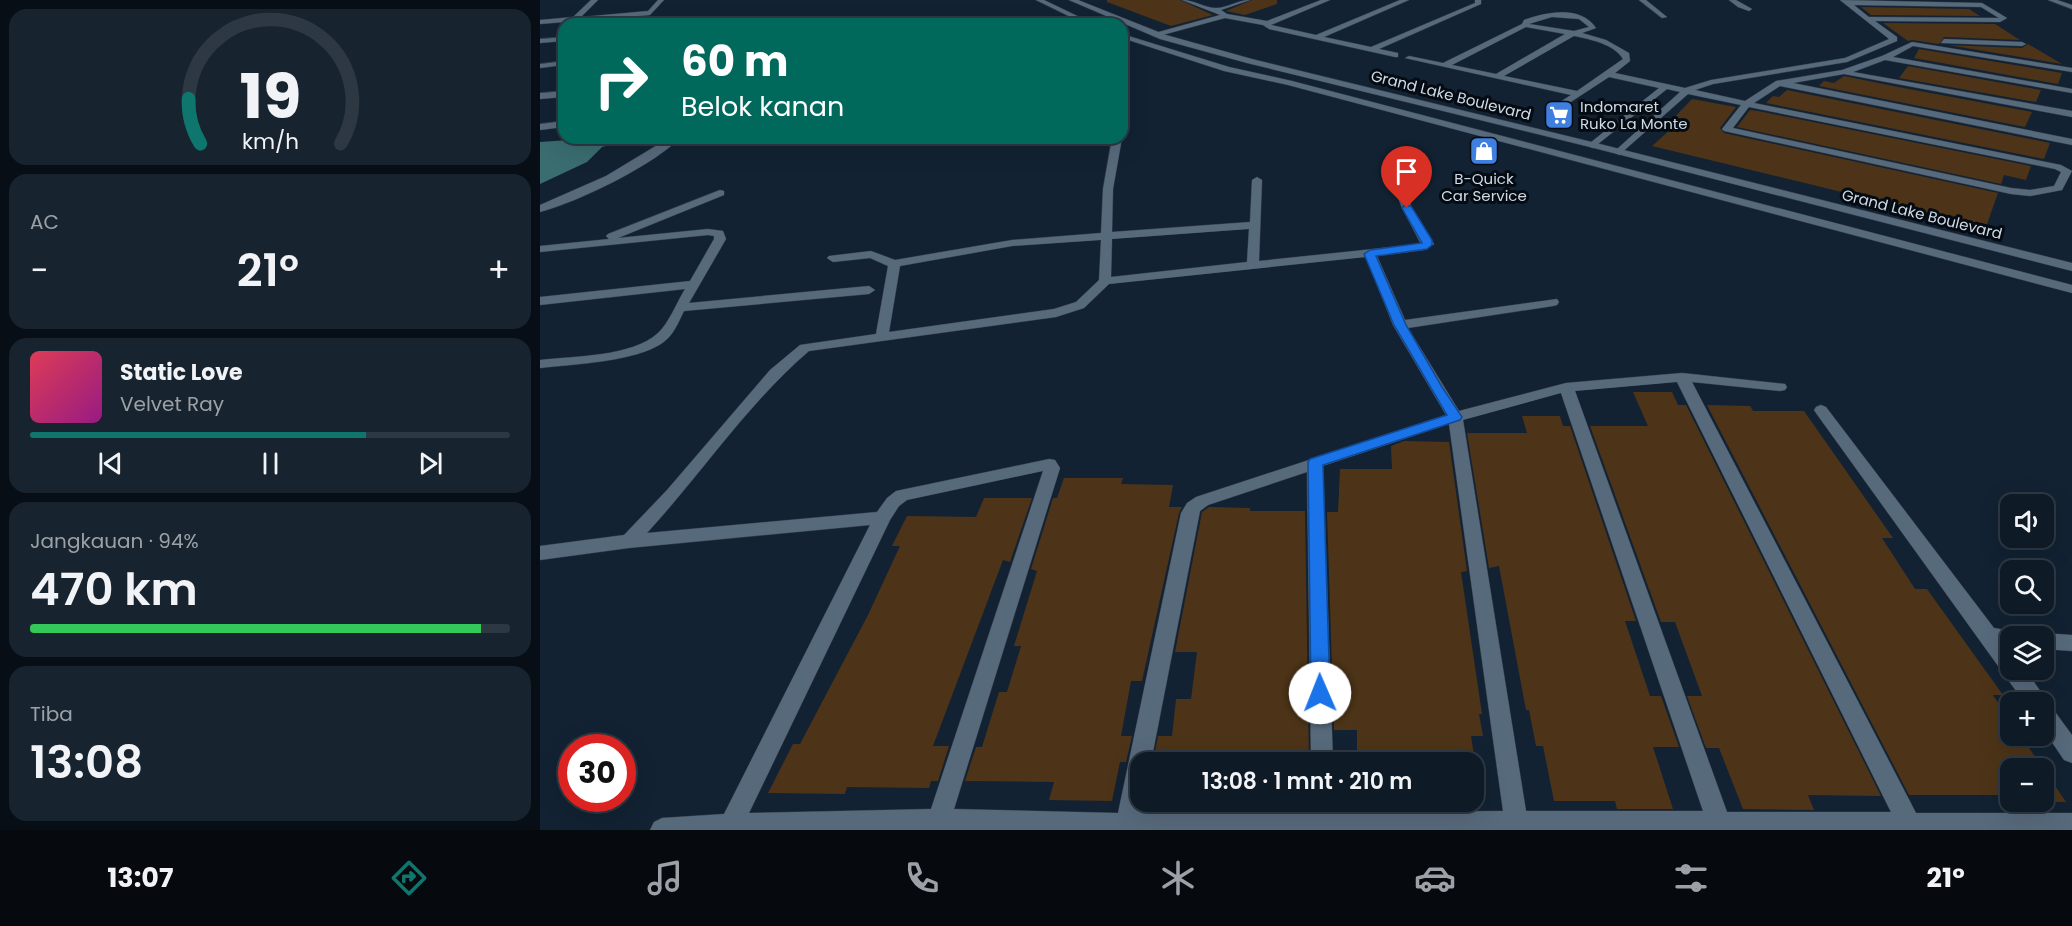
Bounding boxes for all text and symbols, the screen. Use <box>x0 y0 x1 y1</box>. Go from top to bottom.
text: 60 m <box>681 32 789 91</box>
icon: right <box>582 42 660 120</box>
text: 19 <box>239 52 301 140</box>
street label: Grand Lake Boulevard <box>1369 65 1533 125</box>
text: Belok kanan <box>681 88 844 125</box>
place label: Indomaret Ruko La Monte <box>1580 96 1688 134</box>
supermarket icon: Indomaret Ruko La Monte <box>1543 99 1575 131</box>
text: km/h <box>241 126 299 157</box>
shop icon: B-Quick Car Service <box>1468 135 1500 167</box>
pin <box>1381 146 1432 208</box>
icon: arrive <box>1390 155 1423 188</box>
place label: B-Quick Car Service <box>1441 168 1527 206</box>
street label: Grand Lake Boulevard <box>1840 184 2004 244</box>
text: AC <box>30 208 59 236</box>
text: 21° <box>237 239 299 302</box>
text: − <box>30 247 48 294</box>
text: + <box>487 247 510 294</box>
text: Static Love <box>120 357 243 388</box>
text: Velvet Ray <box>120 390 224 418</box>
icon: previous <box>94 447 127 480</box>
icon: pause <box>254 447 287 480</box>
icon: next <box>414 447 447 480</box>
map controls <box>2000 494 2054 812</box>
button: sound <box>2000 494 2054 548</box>
text: Jangkauan · 94% <box>30 527 199 555</box>
text: 470 km <box>30 558 198 621</box>
button: search <box>2000 560 2054 614</box>
button: layers <box>2000 626 2054 680</box>
position arrow <box>1288 661 1352 725</box>
button: + <box>2000 692 2054 746</box>
text: Tiba <box>30 700 73 728</box>
text: 13:08 <box>30 731 143 794</box>
speed limit sign: 30 <box>558 734 636 812</box>
button: − <box>2000 758 2054 812</box>
text: 13:08 · 1 mnt · 210 m <box>1202 766 1412 797</box>
icon: directions <box>388 857 430 899</box>
icon: music <box>644 857 686 899</box>
icon: phone <box>901 857 943 899</box>
icon: climate <box>1157 857 1199 899</box>
icon: car <box>1414 857 1456 899</box>
icon: filters <box>1670 857 1712 899</box>
text: 13:07 <box>107 859 173 896</box>
text: 21° <box>1927 859 1965 896</box>

